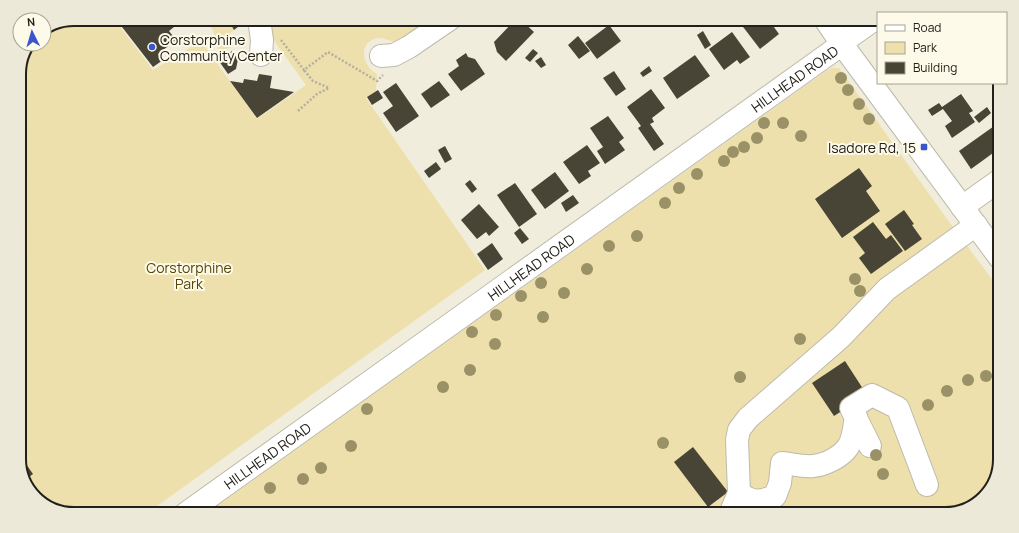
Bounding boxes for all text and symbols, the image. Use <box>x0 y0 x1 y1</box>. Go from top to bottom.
north arrow <box>12 12 52 52</box>
legend <box>877 12 1007 84</box>
text: N <box>26 14 36 29</box>
text: Road <box>913 19 941 36</box>
place label: Corstorphine Community Center <box>160 30 282 65</box>
text: Park <box>913 39 938 56</box>
street label: HILLHEAD ROAD <box>747 41 842 116</box>
marker: Corstorphine Community Center <box>147 42 157 52</box>
text: Building <box>913 59 957 76</box>
place label: Isadore Rd, 15 <box>828 138 916 157</box>
marker: Isadore Rd, 15 <box>919 142 929 152</box>
street label: HILLHEAD ROAD <box>483 229 578 304</box>
park label: Corstorphine Park <box>146 258 232 293</box>
street label: HILLHEAD ROAD <box>220 418 315 493</box>

